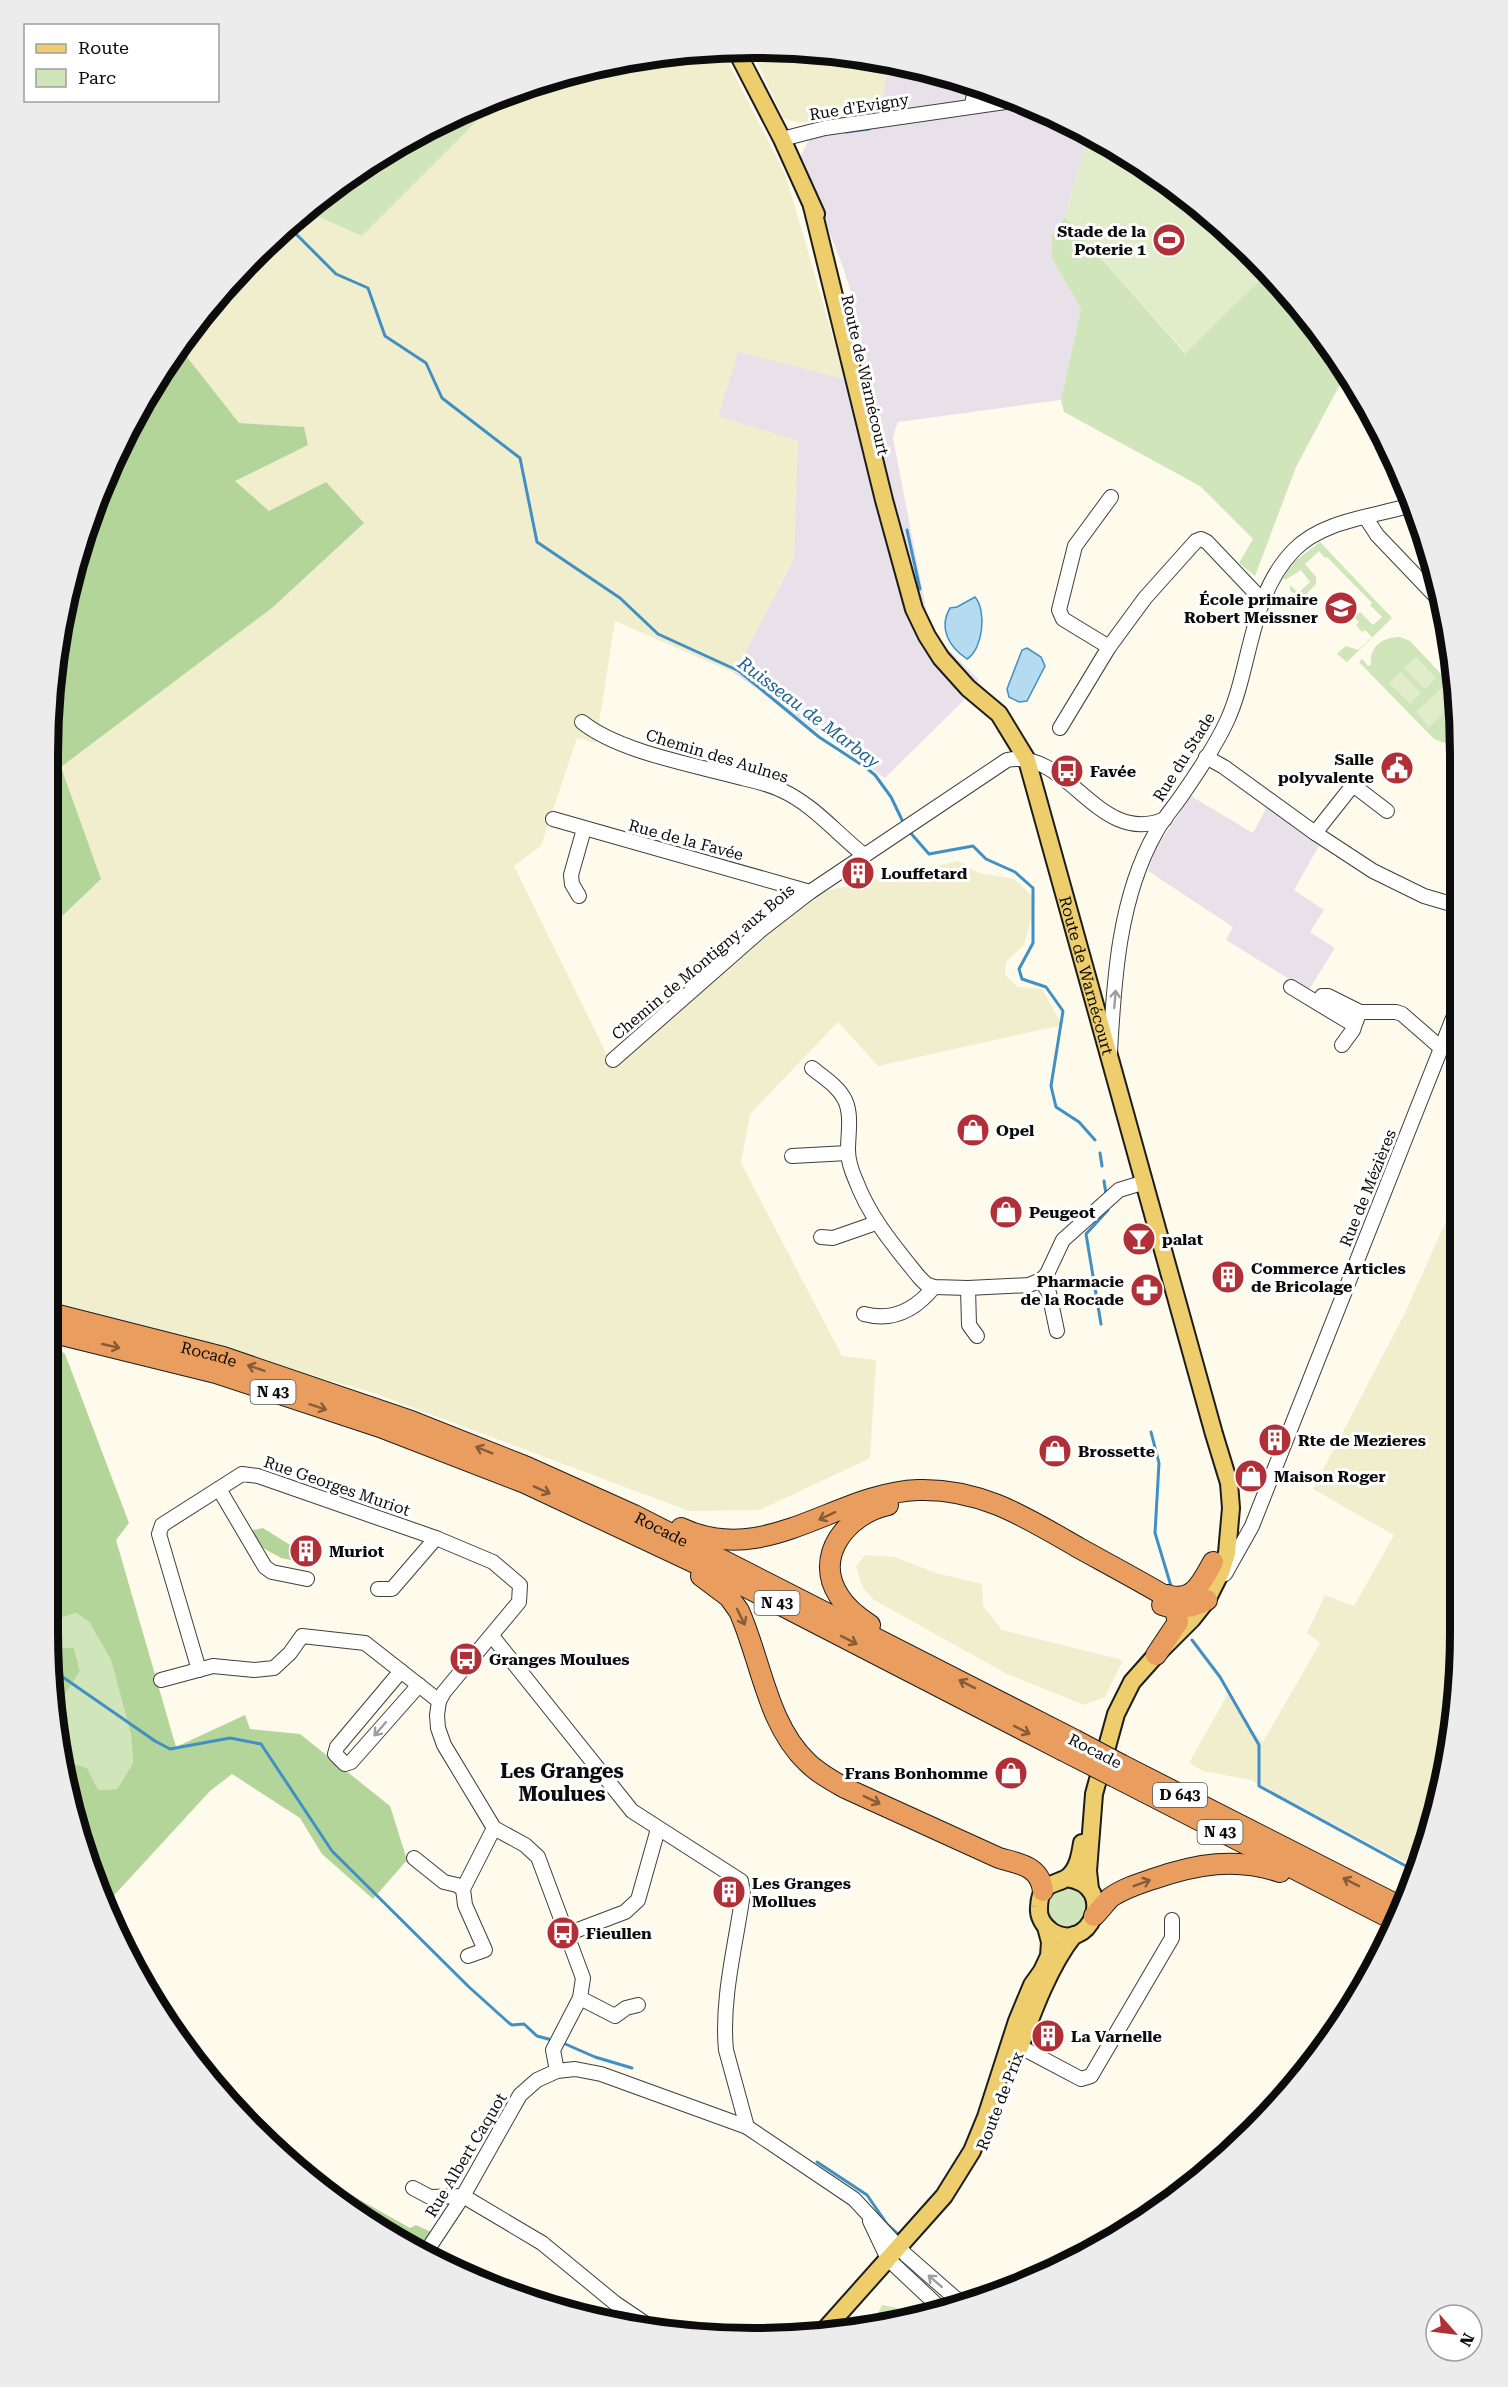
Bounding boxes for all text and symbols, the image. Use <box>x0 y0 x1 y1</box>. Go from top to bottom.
legend <box>24 24 219 102</box>
text: Route <box>78 37 129 58</box>
text: Parc <box>78 67 116 88</box>
street label: Rue d'Evigny <box>808 90 911 124</box>
place label: Stade de la Poterie 1 <box>1057 222 1147 259</box>
sports icon: Stade de la Poterie 1 <box>1151 222 1187 258</box>
street label: Route de Warnécourt <box>837 293 893 457</box>
place label: École primaire Robert Meissner <box>1184 590 1318 627</box>
school or university icon: École primaire Robert Meissner <box>1323 590 1359 626</box>
water label: Ruisseau de Marbay <box>733 651 884 773</box>
street label: Rue du Stade <box>1149 709 1219 805</box>
street label: Chemin des Aulnes <box>643 725 791 787</box>
place label: Salle polyvalente <box>1278 750 1374 787</box>
public building icon: Salle polyvalente <box>1379 750 1415 786</box>
bus stop icon: Favée <box>1049 753 1085 789</box>
place label: Favée <box>1090 762 1136 781</box>
street label: Rue de la Favée <box>627 816 746 865</box>
building icon: Louffetard <box>840 855 876 891</box>
place label: Louffetard <box>881 864 968 883</box>
street label: Chemin de Montigny aux Bois <box>608 880 798 1044</box>
street label: Route de Warnécourt <box>1056 894 1118 1057</box>
one-way arrow <box>1110 990 1121 1009</box>
shop icon: Opel <box>955 1112 991 1148</box>
place label: Opel <box>996 1121 1035 1140</box>
street label: Rue de Mézières <box>1336 1126 1400 1249</box>
shop icon: Peugeot <box>988 1194 1024 1230</box>
place label: Peugeot <box>1029 1203 1096 1222</box>
bar icon: palat <box>1121 1221 1157 1257</box>
place label: palat <box>1162 1230 1204 1249</box>
building icon: Commerce Articles de Bricolage <box>1210 1259 1246 1295</box>
place label: Commerce Articles de Bricolage <box>1251 1259 1406 1296</box>
place label: Pharmacie de la Rocade <box>1021 1272 1124 1309</box>
pharmacy icon: Pharmacie de la Rocade <box>1129 1272 1165 1308</box>
street label: Rocade <box>179 1337 240 1371</box>
one-way arrow <box>101 1341 120 1353</box>
one-way arrow <box>247 1361 266 1372</box>
road number: N 43 <box>250 1380 296 1404</box>
one-way arrow <box>308 1402 327 1413</box>
building icon: Rte de Mezieres <box>1257 1422 1293 1458</box>
place label: Rte de Mezieres <box>1298 1431 1426 1450</box>
shop icon: Brossette <box>1037 1433 1073 1469</box>
place label: Brossette <box>1078 1442 1155 1461</box>
one-way arrow <box>475 1444 494 1455</box>
street label: Rue Georges Muriot <box>262 1452 413 1520</box>
shop icon: Maison Roger <box>1233 1458 1269 1494</box>
place label: Maison Roger <box>1274 1467 1386 1486</box>
one-way arrow <box>532 1485 550 1496</box>
street label: Rocade <box>632 1508 692 1551</box>
one-way arrow <box>818 1511 836 1522</box>
building icon: Muriot <box>288 1533 324 1569</box>
place label: Muriot <box>329 1542 385 1561</box>
road number: N 43 <box>754 1591 800 1615</box>
one-way arrow <box>736 1607 748 1625</box>
one-way arrow <box>840 1635 858 1647</box>
bus stop icon: Granges Moulues <box>448 1641 484 1677</box>
place label: Granges Moulues <box>489 1650 630 1669</box>
one-way arrow <box>959 1678 977 1690</box>
one-way arrow <box>373 1721 387 1736</box>
one-way arrow <box>1013 1725 1031 1736</box>
street label: Rocade <box>1065 1730 1125 1773</box>
shop icon: Frans Bonhomme <box>993 1755 1029 1791</box>
district label: Les Granges Moulues <box>500 1759 624 1806</box>
place label: Frans Bonhomme <box>845 1764 988 1783</box>
road number: D 643 <box>1153 1783 1207 1807</box>
one-way arrow <box>863 1795 881 1807</box>
road number: N 43 <box>1198 1820 1242 1844</box>
building icon: Les Granges Mollues <box>711 1874 747 1910</box>
place label: Les Granges Mollues <box>752 1874 851 1911</box>
one-way arrow <box>1343 1876 1360 1888</box>
one-way arrow <box>1132 1877 1150 1888</box>
bus stop icon: Fieullen <box>545 1915 581 1951</box>
place label: Fieullen <box>586 1924 652 1943</box>
building icon: La Varnelle <box>1030 2018 1066 2054</box>
place label: La Varnelle <box>1071 2027 1162 2046</box>
street label: Route de Prix <box>973 2048 1028 2153</box>
street label: Rue Albert Caquot <box>421 2089 511 2221</box>
one-way arrow <box>927 2274 943 2287</box>
north arrow <box>1424 2303 1484 2363</box>
text: N <box>1456 2330 1478 2350</box>

